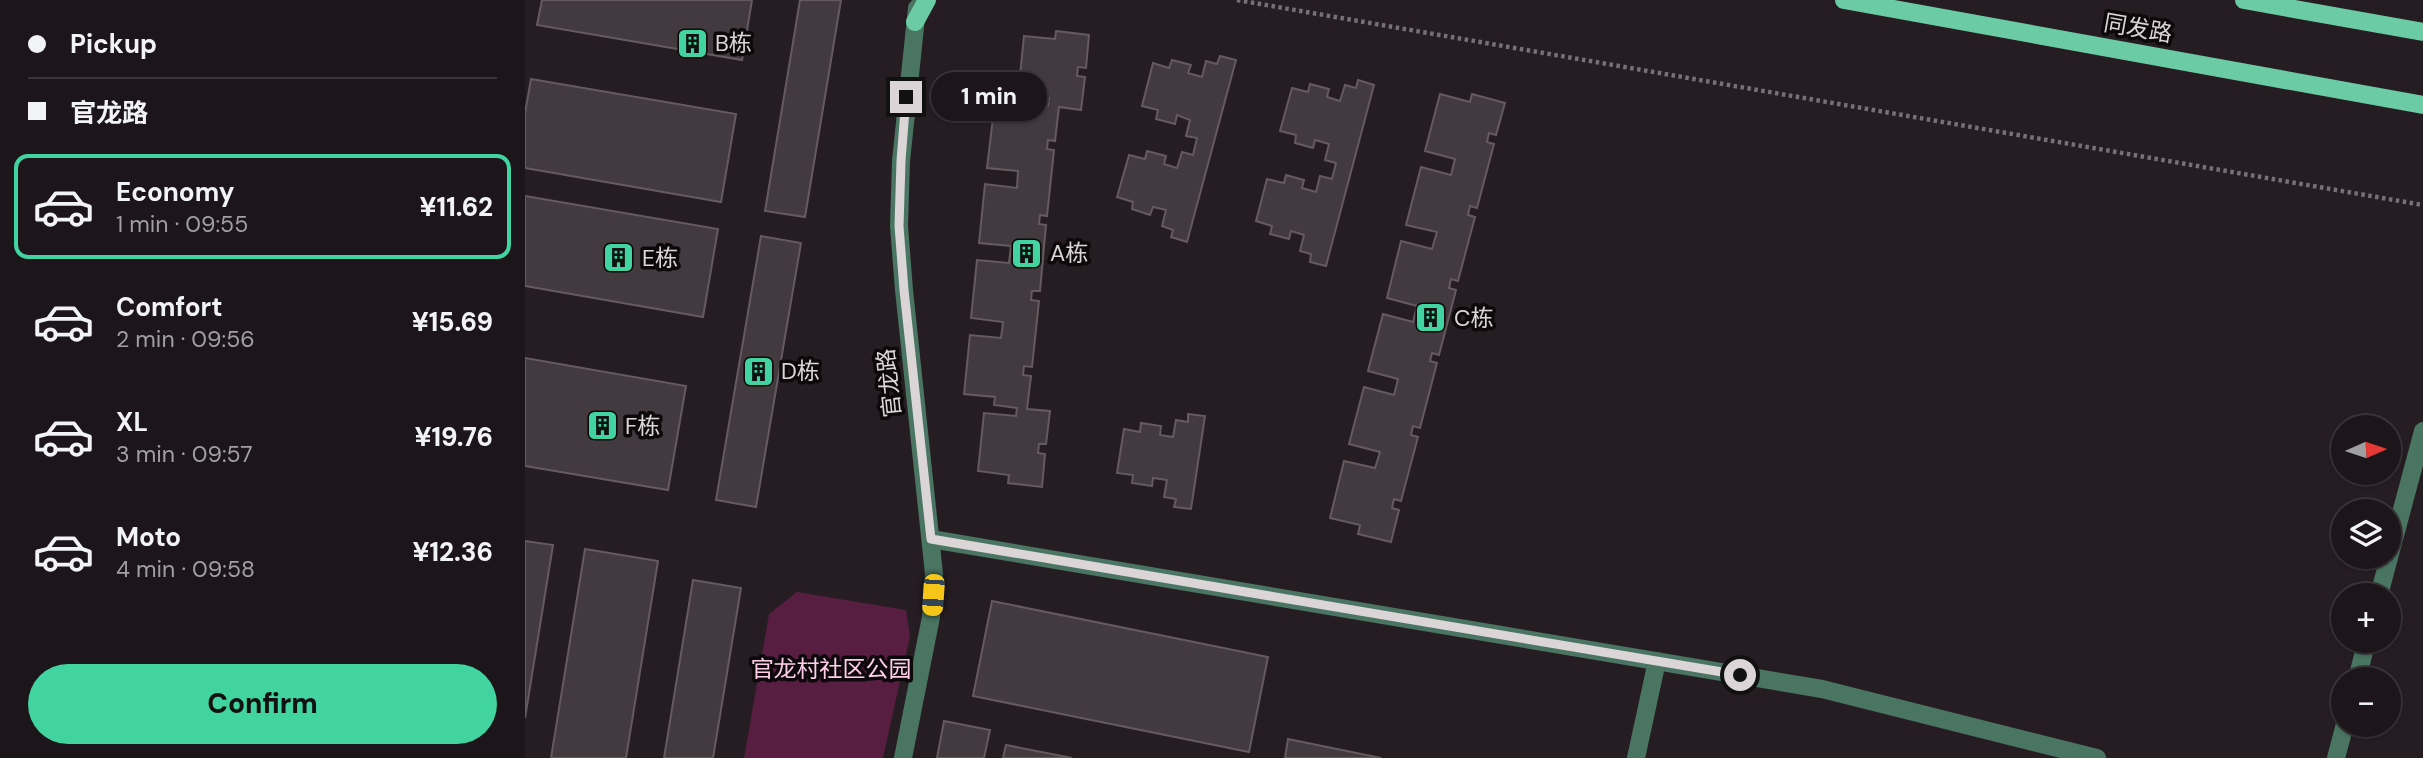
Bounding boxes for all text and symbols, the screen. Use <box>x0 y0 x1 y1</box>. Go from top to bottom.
street label: 同发路 <box>2101 7 2175 49</box>
building icon: B栋 <box>675 26 709 60</box>
text: Pickup <box>70 27 157 61</box>
place label: B栋 <box>715 28 752 58</box>
callout: 1 min <box>931 72 1046 122</box>
route end <box>890 81 922 113</box>
text: 1 min <box>961 81 1017 111</box>
text: 官龙路 <box>70 96 148 130</box>
icon: car <box>32 175 95 238</box>
text: Economy <box>116 175 234 209</box>
text: ¥11.62 <box>420 190 493 224</box>
text: 1 min · 09:55 <box>116 209 248 239</box>
building icon: A栋 <box>1010 236 1044 270</box>
place label: A栋 <box>1050 238 1088 268</box>
building icon: E栋 <box>602 241 636 275</box>
place label: E栋 <box>642 243 678 273</box>
icon: car <box>32 290 95 353</box>
text: Comfort <box>116 290 222 324</box>
building icon: C栋 <box>1414 301 1448 335</box>
place label: C栋 <box>1454 303 1494 333</box>
text: ¥15.69 <box>412 305 493 339</box>
text: 2 min · 09:56 <box>116 324 255 354</box>
street label: 官龙路 <box>870 347 908 419</box>
building icon: D栋 <box>741 354 775 388</box>
place label: D栋 <box>781 356 820 386</box>
icon: car <box>32 405 95 468</box>
text: XL <box>116 405 148 439</box>
building icon: F栋 <box>585 409 619 443</box>
place label: F栋 <box>625 411 660 441</box>
north arrow <box>2331 415 2401 485</box>
map controls <box>2331 415 2401 737</box>
text: ¥19.76 <box>415 420 493 454</box>
text: 3 min · 09:57 <box>116 439 252 469</box>
button: layers <box>2331 499 2401 569</box>
icon: car <box>32 520 95 583</box>
text: Moto <box>116 520 181 554</box>
text: ¥12.36 <box>412 535 493 569</box>
text: 4 min · 09:58 <box>116 554 255 584</box>
car <box>922 573 945 617</box>
button: + <box>2331 583 2401 653</box>
park label: 官龙村社区公园 <box>751 654 912 684</box>
route start <box>1724 659 1756 691</box>
button: Confirm <box>28 664 497 744</box>
button: − <box>2331 667 2401 737</box>

